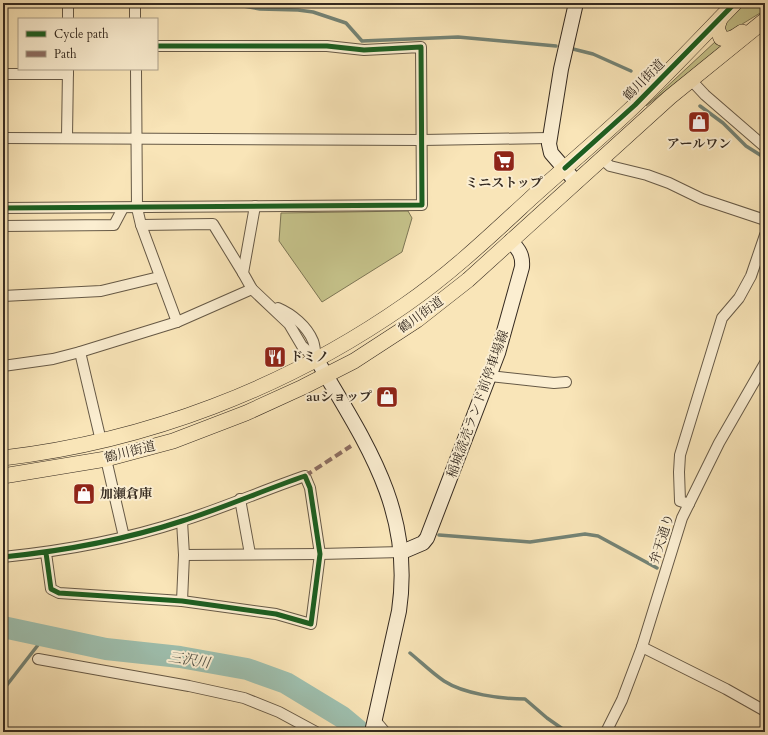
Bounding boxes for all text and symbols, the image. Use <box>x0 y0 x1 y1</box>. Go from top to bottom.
legend <box>18 18 158 70</box>
text: Cycle path <box>54 26 109 42</box>
text: Path <box>54 46 77 62</box>
street label: 鶴川街道 <box>619 55 669 105</box>
shop icon: アールワン <box>686 109 712 135</box>
place label: アールワン <box>667 135 731 153</box>
supermarket icon: ミニストップ <box>491 148 517 174</box>
place label: ミニストップ <box>465 174 543 192</box>
street label: 鶴川街道 <box>395 292 447 338</box>
street label: 稲城読売ランド前停車場線 <box>443 328 513 480</box>
restaurant icon: ドミノ <box>262 344 288 370</box>
place label: ドミノ <box>290 348 329 366</box>
shop icon: auショップ <box>374 384 400 410</box>
place label: auショップ <box>306 388 372 406</box>
street label: 鶴川街道 <box>103 437 157 467</box>
shop icon: 加瀬倉庫 <box>71 481 97 507</box>
place label: 加瀬倉庫 <box>100 485 152 503</box>
street label: 弁天通り <box>645 511 679 567</box>
water label: 三沢川 <box>167 647 213 673</box>

